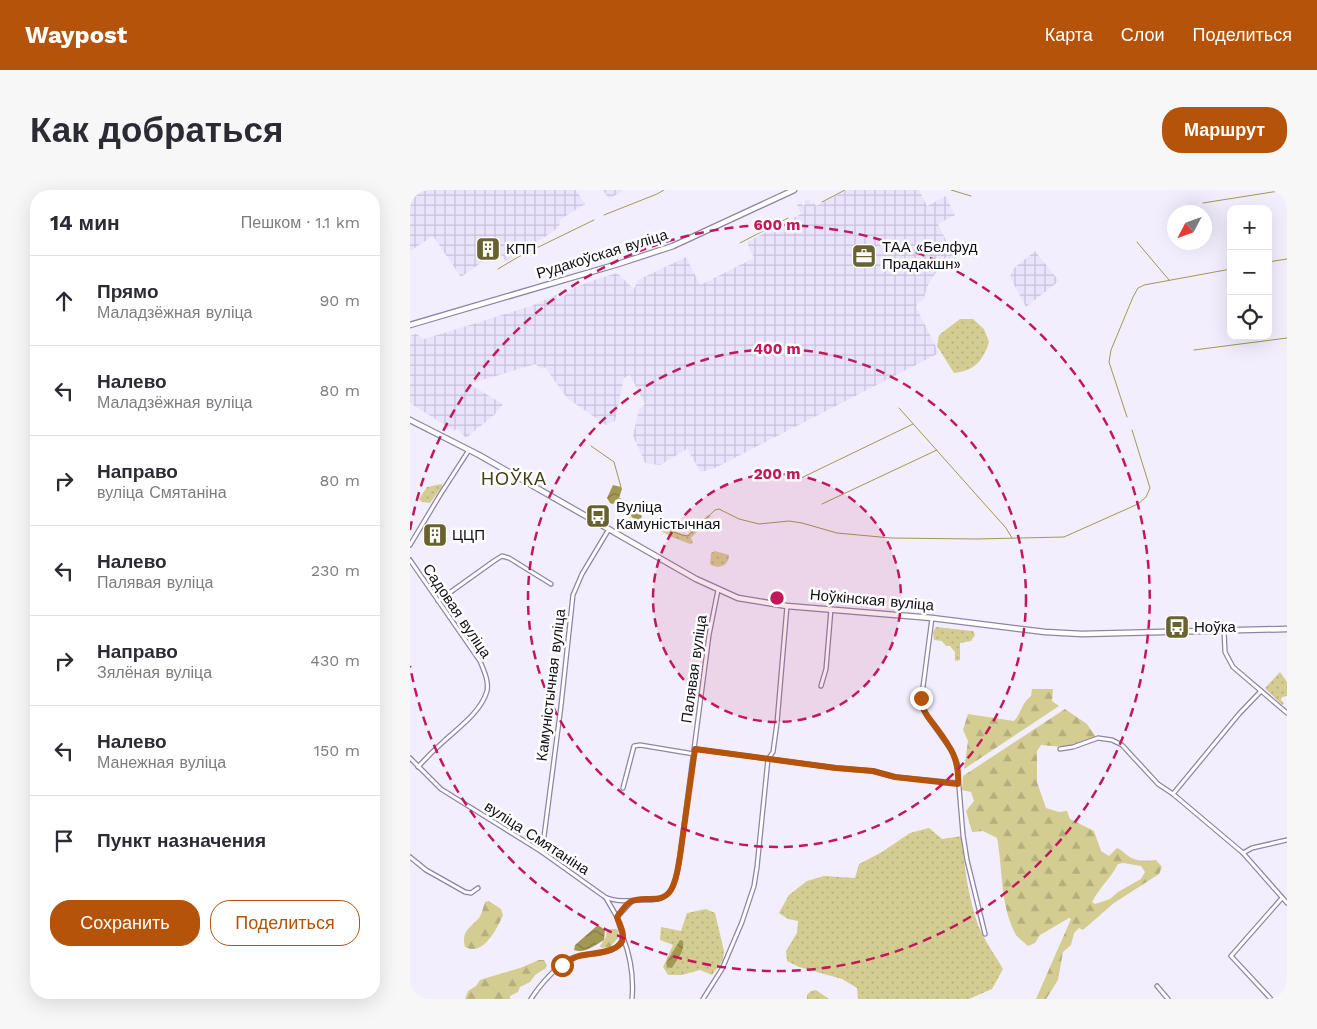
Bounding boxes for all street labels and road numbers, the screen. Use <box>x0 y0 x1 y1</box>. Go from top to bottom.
street label: Рудакоўская вуліца <box>534 225 671 283</box>
street label: Садовая вуліца <box>419 561 495 662</box>
street label: Ноўкінская вуліца <box>809 586 936 614</box>
street label: Камуністычная вуліца <box>533 607 569 762</box>
street label: Палявая вуліца <box>677 613 711 724</box>
street label: вуліца Смятаніна <box>481 797 593 879</box>

